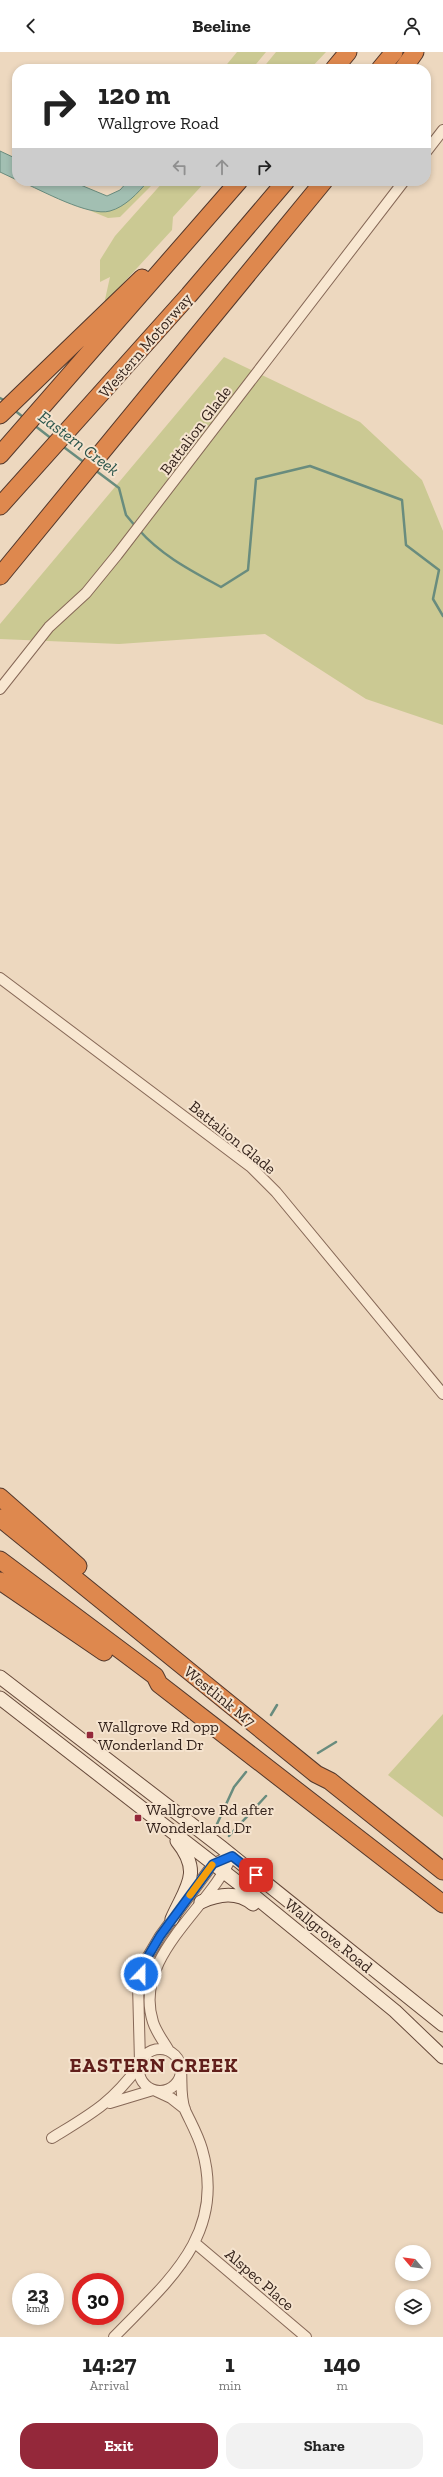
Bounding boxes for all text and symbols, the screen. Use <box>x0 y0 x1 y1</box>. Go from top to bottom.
icon: back <box>20 15 42 37</box>
text: Beeline <box>192 15 251 37</box>
icon: person <box>401 15 423 37</box>
text: 120 m <box>98 78 170 111</box>
icon: right <box>32 80 84 132</box>
text: Wallgrove Road <box>98 112 219 134</box>
icon: left <box>169 156 191 178</box>
icon: ahead <box>211 156 233 178</box>
icon: right <box>253 156 275 178</box>
street label: Western Motorway <box>95 289 197 402</box>
street label: Battalion Glade <box>156 382 235 478</box>
water label: Eastern Creek <box>35 406 124 480</box>
street label: Battalion Glade <box>185 1097 280 1178</box>
street label: Westlink M7 <box>180 1662 260 1731</box>
place label: Wallgrove Rd opp Wonderland Dr <box>98 1717 219 1754</box>
marker: Wallgrove Rd opp Wonderland Dr <box>85 1730 95 1740</box>
place label: Wallgrove Rd after Wonderland Dr <box>146 1800 274 1837</box>
marker: Wallgrove Rd after Wonderland Dr <box>133 1813 143 1823</box>
pin <box>239 1858 273 1892</box>
icon: arrive <box>245 1864 267 1886</box>
street label: Wallgrove Road <box>281 1894 377 1977</box>
position arrow <box>120 1953 162 1995</box>
district label: EASTERN CREEK <box>69 2053 239 2077</box>
street label: Alspec Place <box>221 2244 298 2314</box>
north arrow <box>395 2245 431 2281</box>
map controls <box>395 2245 431 2325</box>
speed limit sign: 30 <box>72 2273 124 2325</box>
text: 23 <box>27 2282 49 2306</box>
button: layers <box>395 2289 431 2325</box>
text: km/h <box>27 2303 49 2315</box>
text: 14:27 <box>82 2349 136 2378</box>
text: 1 <box>225 2349 235 2378</box>
text: 140 <box>323 2349 361 2378</box>
text: Arrival <box>90 2378 129 2393</box>
text: min <box>219 2378 241 2393</box>
text: m <box>336 2378 348 2393</box>
button: Exit <box>20 2423 218 2469</box>
button: Share <box>226 2423 423 2469</box>

